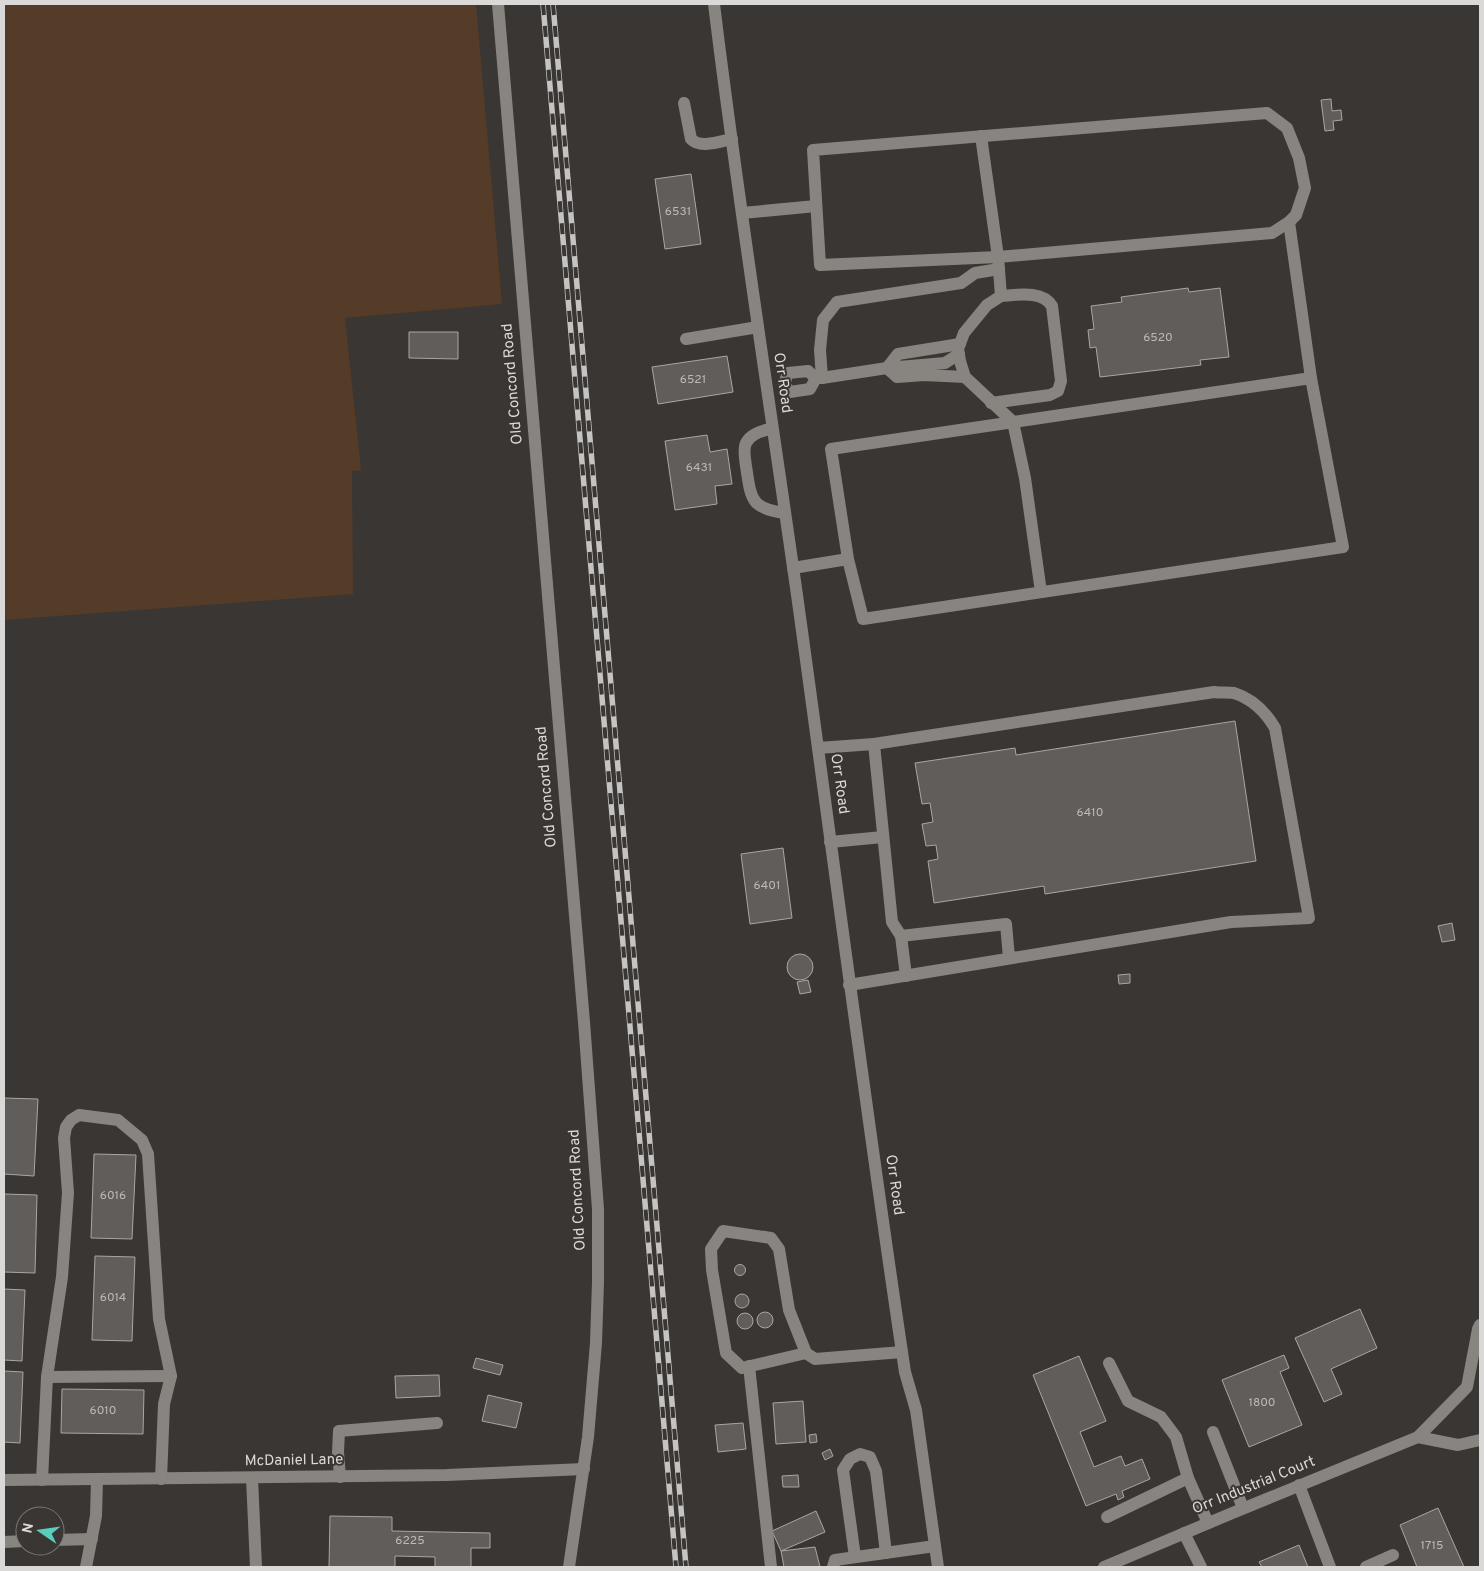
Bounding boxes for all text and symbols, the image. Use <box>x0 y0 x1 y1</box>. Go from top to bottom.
house number: 6531 <box>665 204 691 220</box>
street label: Old Concord Road <box>498 323 528 445</box>
house number: 6520 <box>1143 330 1173 346</box>
street label: Orr Road <box>768 352 796 414</box>
house number: 6521 <box>680 372 706 388</box>
house number: 6431 <box>686 460 712 476</box>
street label: Old Concord Road <box>532 726 562 848</box>
street label: Orr Road <box>825 753 853 815</box>
house number: 6410 <box>1077 805 1103 821</box>
house number: 6401 <box>754 878 780 894</box>
street label: Old Concord Road <box>565 1129 591 1251</box>
street label: Orr Road <box>880 1154 908 1216</box>
house number: 6016 <box>100 1188 126 1204</box>
house number: 6014 <box>100 1290 126 1306</box>
house number: 1800 <box>1248 1395 1276 1411</box>
house number: 6010 <box>89 1403 117 1419</box>
street label: McDaniel Lane <box>245 1451 343 1471</box>
street label: Orr Industrial Court <box>1190 1453 1318 1519</box>
north arrow <box>15 1506 65 1556</box>
text: N <box>19 1522 38 1535</box>
house number: 6225 <box>395 1533 425 1549</box>
house number: 1715 <box>1421 1538 1443 1554</box>

